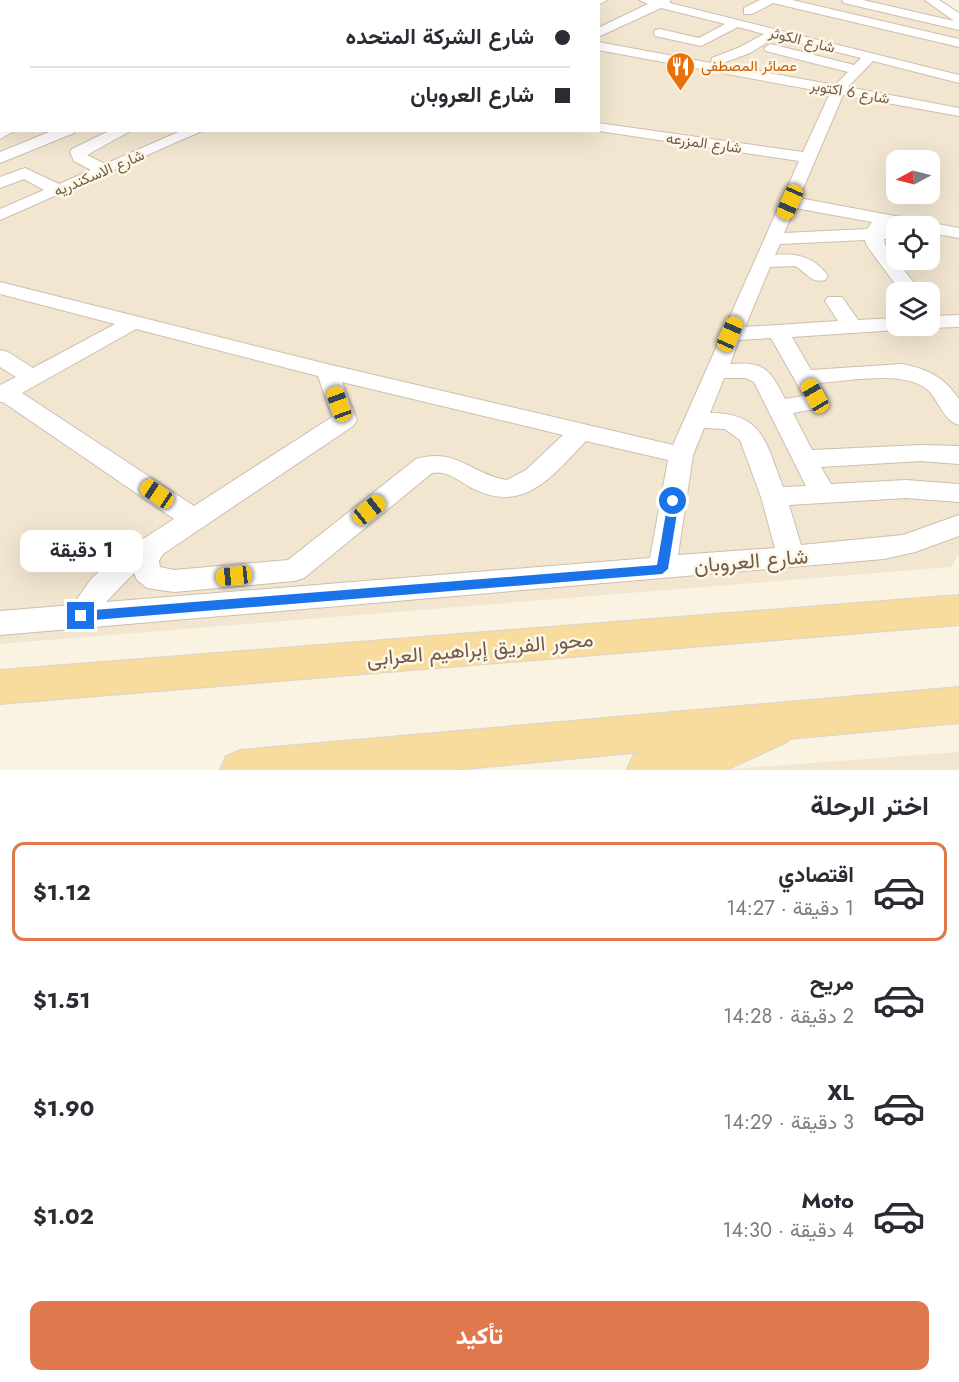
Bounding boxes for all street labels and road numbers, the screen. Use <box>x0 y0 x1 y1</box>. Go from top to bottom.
street label: شارع الكوثر <box>766 21 837 59</box>
street label: شارع 6 اكتوبر <box>808 74 892 110</box>
street label: شارع المزرعه <box>665 127 743 159</box>
street label: شارع الاسكندريه <box>50 144 148 202</box>
street label: شارع العروبان <box>693 541 809 581</box>
street label: محور الفريق إبراهيم العرابى <box>365 624 595 674</box>

